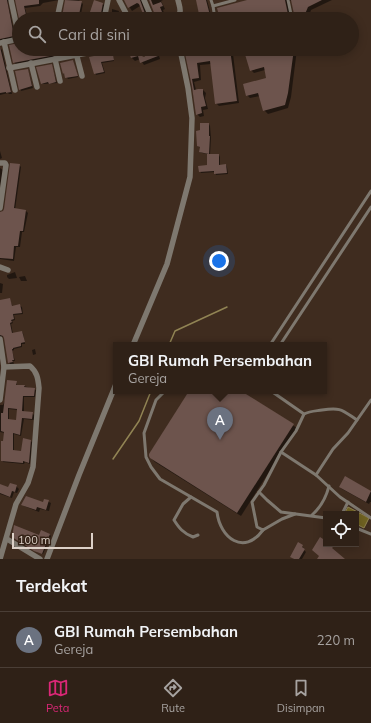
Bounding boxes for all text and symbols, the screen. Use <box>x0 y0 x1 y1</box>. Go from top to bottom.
search box <box>12 12 359 56</box>
icon: search <box>26 23 48 45</box>
text: Cari di sini <box>58 25 130 44</box>
your location <box>209 251 229 271</box>
popup <box>113 342 327 394</box>
text: GBI Rumah Persembahan <box>128 351 312 370</box>
text: Gereja <box>128 370 167 386</box>
pin: A <box>207 407 233 440</box>
map controls <box>323 511 359 547</box>
button: locate <box>323 511 359 547</box>
scale bar <box>12 531 93 550</box>
text: 100 m <box>18 533 50 547</box>
text: Terdekat <box>16 575 87 596</box>
text: GBI Rumah Persembahan <box>54 622 238 641</box>
text: A <box>24 632 34 648</box>
text: 220 m <box>317 632 355 648</box>
text: Gereja <box>54 641 93 657</box>
tab: Peta <box>46 677 69 715</box>
tab: Rute <box>161 677 185 715</box>
tab: Disimpan <box>277 677 325 715</box>

